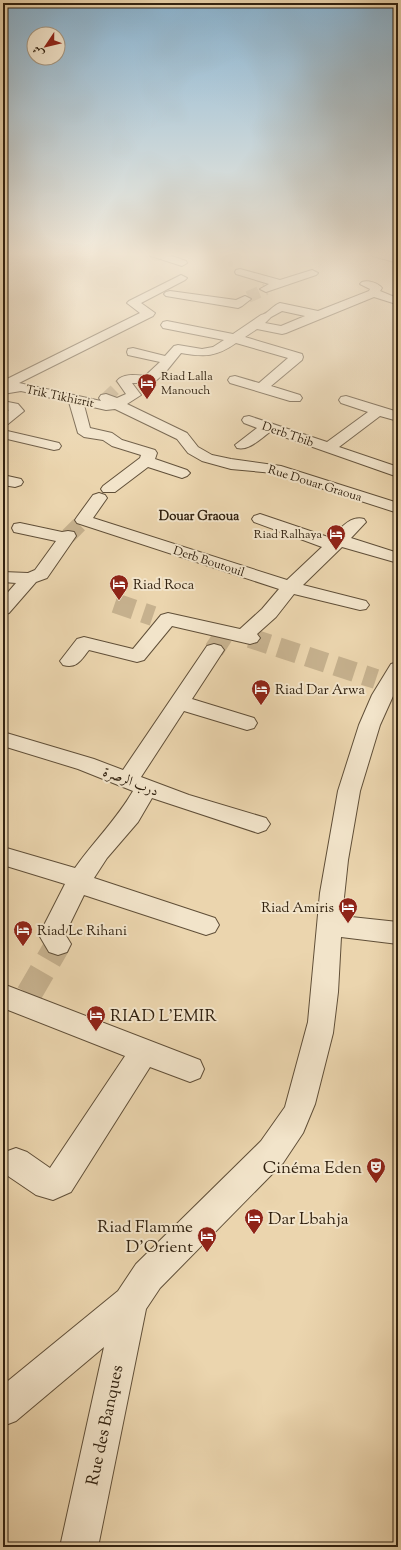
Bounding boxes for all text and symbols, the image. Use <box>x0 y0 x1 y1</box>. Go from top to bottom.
north arrow <box>26 26 66 66</box>
text: ش <box>29 42 48 60</box>
place label: Riad Lalla Manouch <box>161 368 213 400</box>
hotel icon: Riad Lalla Manouch <box>136 372 158 400</box>
street label: Trik Tikhizrit <box>24 381 95 413</box>
street label: Derb Tbib <box>259 418 316 452</box>
street label: Rue Douar Graoua <box>265 461 364 507</box>
district label: Douar Graoua <box>159 508 239 526</box>
hotel icon: Riad Ralhaya <box>325 523 347 551</box>
place label: Riad Ralhaya <box>254 526 322 544</box>
street label: Derb Boutouil <box>171 542 247 582</box>
hotel icon: Riad Roca <box>108 573 130 601</box>
place label: Riad Roca <box>133 576 195 596</box>
hotel icon: Riad Dar Arwa <box>250 678 272 706</box>
place label: Riad Dar Arwa <box>275 681 366 701</box>
street label: درب الرصرة <box>99 763 161 803</box>
hotel icon: Riad Amiris <box>337 896 359 924</box>
place label: Riad Amiris <box>261 899 334 919</box>
hotel icon: Riad Le Rihani <box>12 919 34 947</box>
place label: Riad Le Rihani <box>37 922 127 942</box>
hotel icon: RIAD L'EMIR <box>85 1004 107 1032</box>
place label: RIAD L'EMIR <box>110 1005 217 1029</box>
theatre icon: Cinéma Eden <box>365 1156 387 1184</box>
place label: Cinéma Eden <box>263 1157 362 1181</box>
hotel icon: Dar Lbahja <box>243 1207 265 1235</box>
place label: Dar Lbahja <box>268 1208 349 1232</box>
place label: Riad Flamme D'Orient <box>97 1216 193 1260</box>
hotel icon: Riad Flamme D'Orient <box>196 1225 218 1253</box>
street label: Rue des Banques <box>81 1363 131 1488</box>

